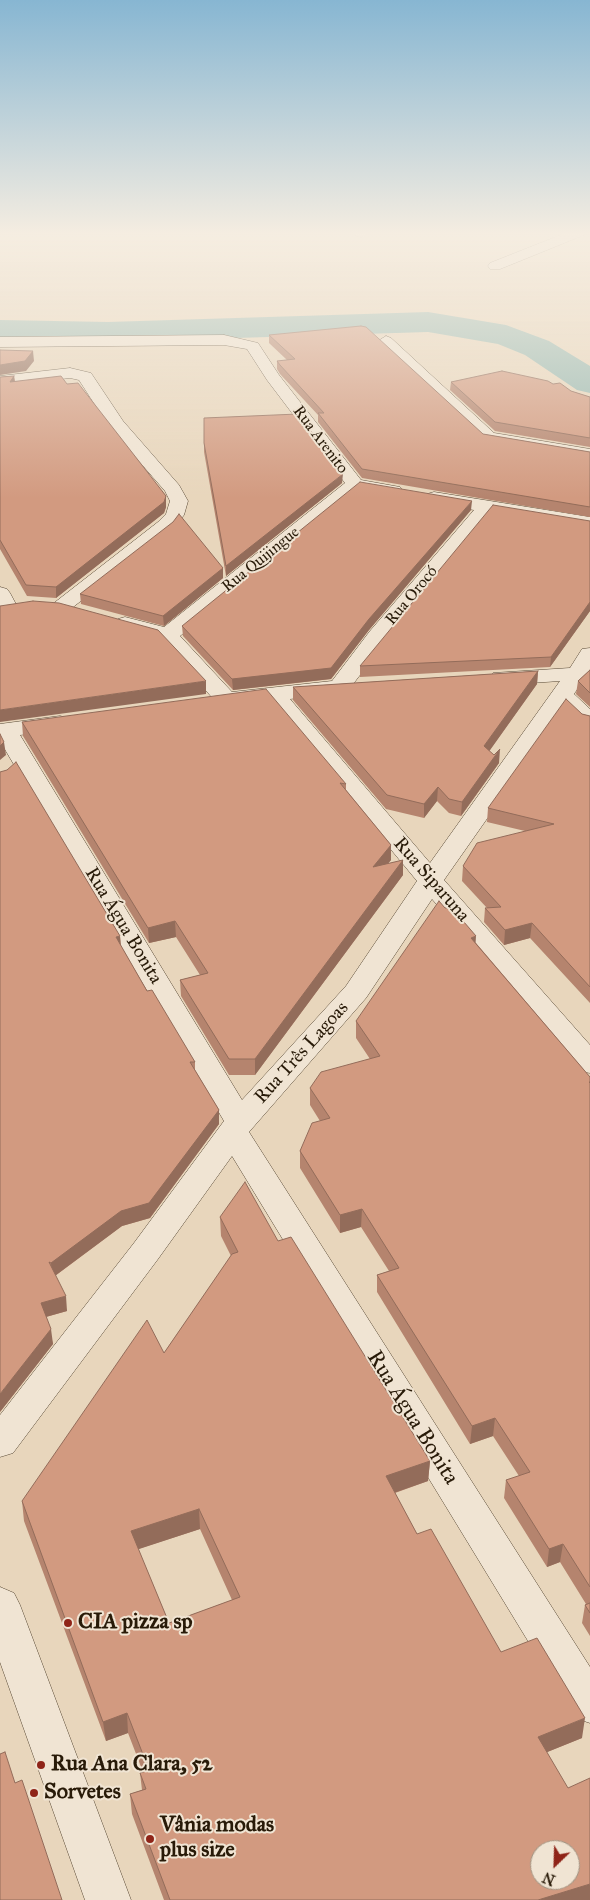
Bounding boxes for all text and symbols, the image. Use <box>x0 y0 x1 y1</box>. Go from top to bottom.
street label: Rua Arenito <box>288 402 352 478</box>
street label: Rua Quijingue <box>218 523 304 597</box>
street label: Rua Orocó <box>382 563 442 629</box>
street label: Rua Siparuna <box>388 833 474 927</box>
street label: Rua Água Bonita <box>79 864 167 988</box>
street label: Rua Três Lagoas <box>250 997 354 1109</box>
street label: Rua Água Bonita <box>360 1346 464 1490</box>
place label: CIA pizza sp <box>78 1610 192 1636</box>
marker: CIA pizza sp <box>62 1617 74 1629</box>
place label: Rua Ana Clara, 52 <box>51 1752 212 1778</box>
marker: Rua Ana Clara, 52 <box>35 1759 47 1771</box>
place label: Sorvetes <box>44 1780 121 1806</box>
marker: Sorvetes <box>28 1787 40 1799</box>
place label: Vânia modas plus size <box>160 1813 274 1864</box>
marker: Vânia modas plus size <box>144 1833 156 1845</box>
north arrow <box>530 1840 580 1890</box>
text: N <box>540 1868 558 1888</box>

